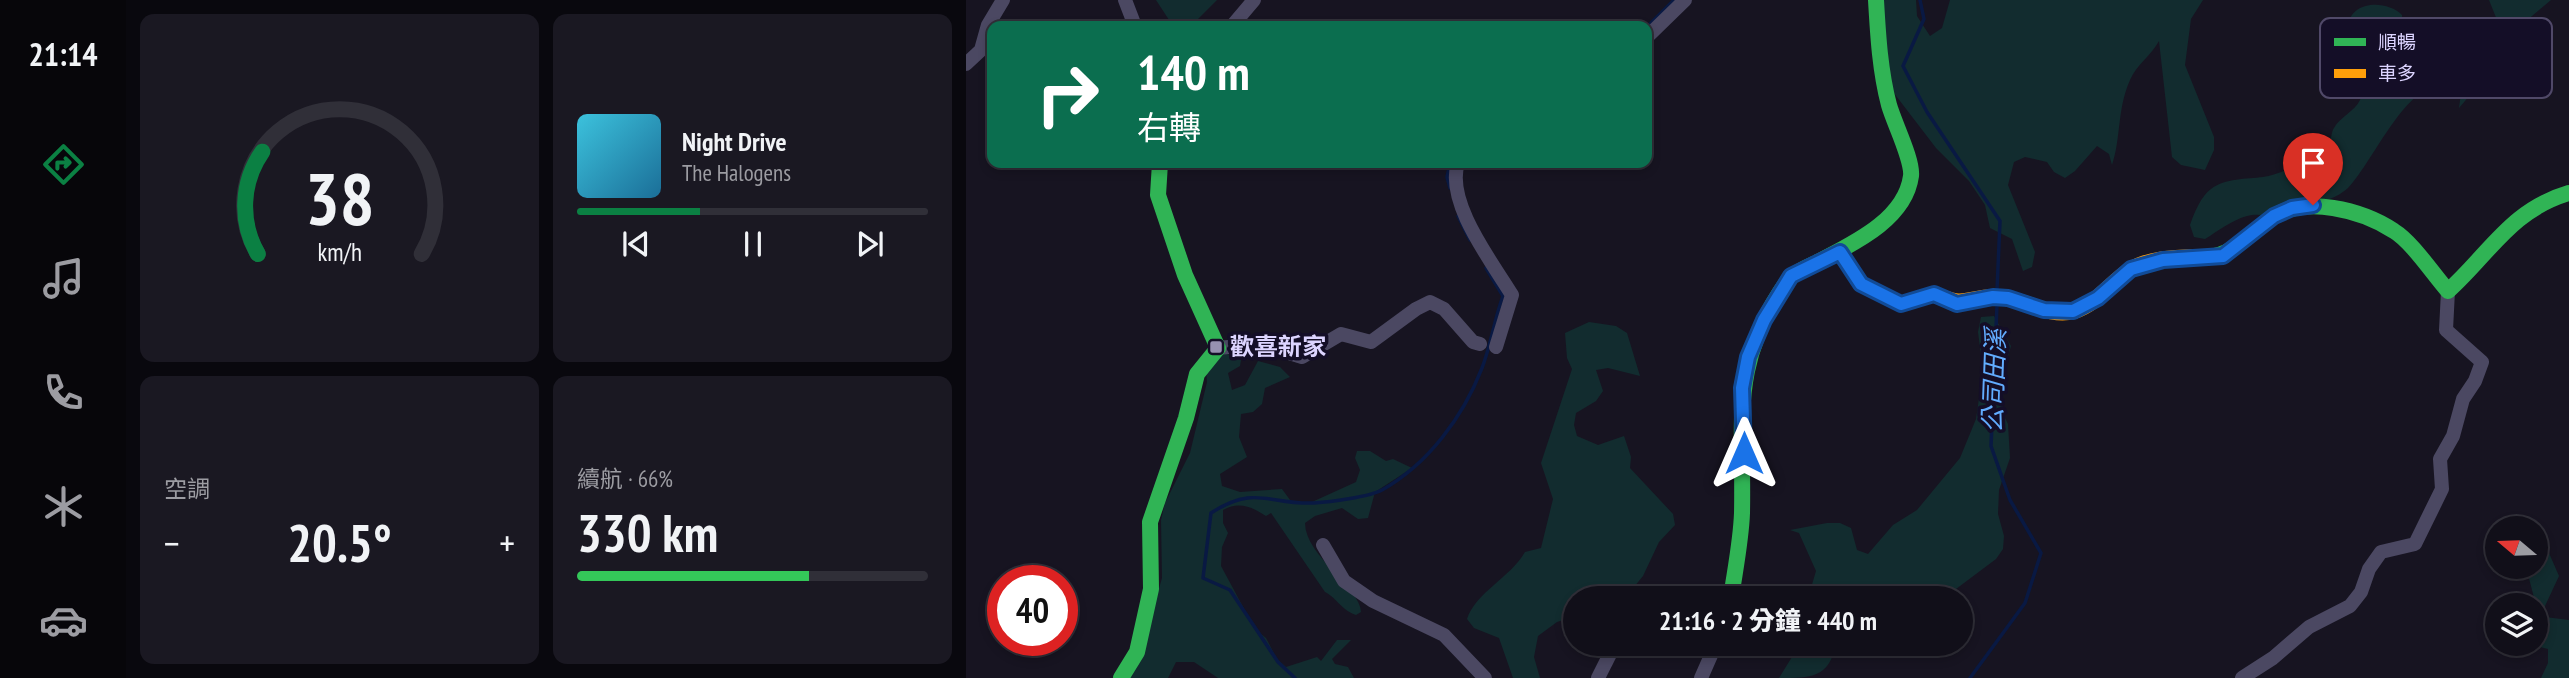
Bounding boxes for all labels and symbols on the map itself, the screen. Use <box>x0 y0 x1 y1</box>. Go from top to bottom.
legend <box>2320 18 2552 98</box>
text: 順暢 <box>2378 30 2416 54</box>
text: 車多 <box>2378 61 2416 85</box>
pin <box>2283 133 2343 205</box>
water label: 公司田溪 <box>1975 324 2012 434</box>
place label: 歡喜新家 <box>1230 331 1326 362</box>
marker: 歡喜新家 <box>1208 339 1224 355</box>
position arrow <box>1707 416 1781 490</box>
north arrow <box>2485 516 2548 579</box>
speed limit sign: 40 <box>987 565 1078 656</box>

